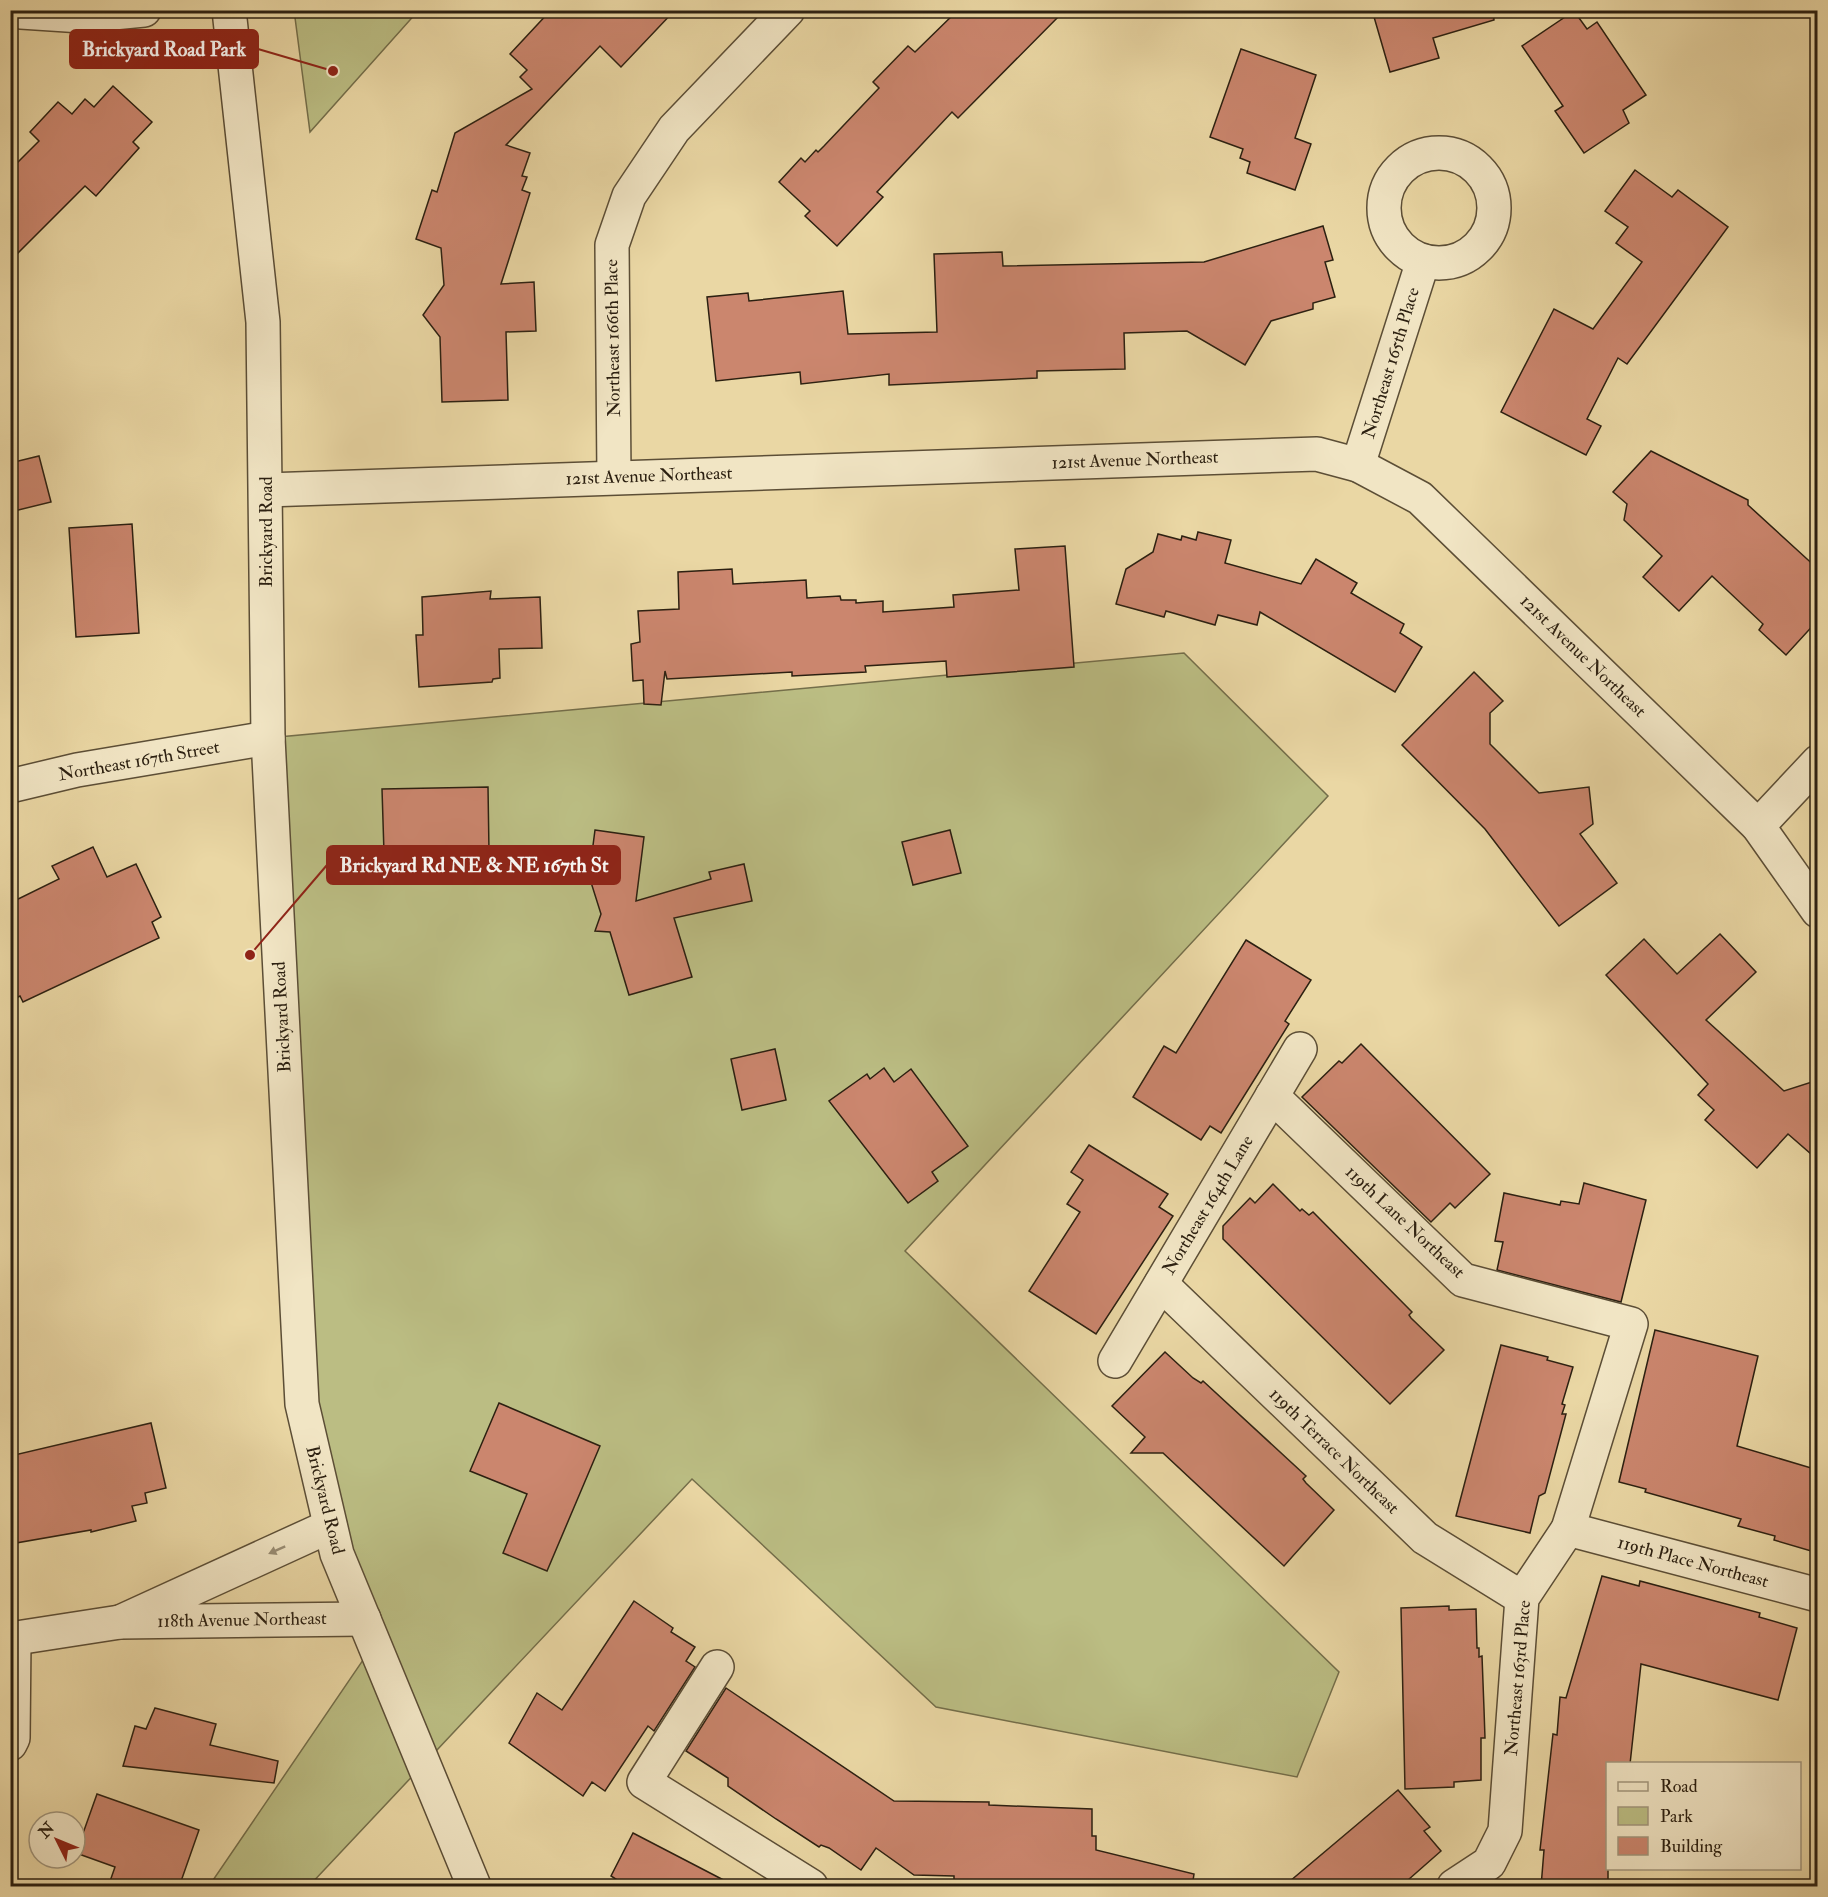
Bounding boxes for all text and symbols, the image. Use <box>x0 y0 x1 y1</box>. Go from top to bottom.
callout: Brickyard Road Park <box>70 30 258 68</box>
text: Brickyard Road Park <box>82 37 246 63</box>
street label: Northeast 166th Place <box>600 258 626 417</box>
street label: Northeast 165th Place <box>1357 284 1425 441</box>
street label: 121st Avenue Northeast <box>1051 446 1219 474</box>
street label: 121st Avenue Northeast <box>565 462 733 490</box>
street label: Brickyard Road <box>255 476 278 588</box>
street label: 121st Avenue Northeast <box>1515 590 1651 722</box>
street label: Northeast 167th Street <box>57 735 222 786</box>
callout: Brickyard Rd NE & NE 167th St <box>327 846 620 884</box>
text: Brickyard Rd NE & NE 167th St <box>340 853 609 879</box>
street label: Brickyard Road <box>268 961 296 1073</box>
street label: Northeast 164th Lane <box>1157 1131 1259 1279</box>
street label: 119th Lane Northeast <box>1340 1161 1470 1284</box>
street label: 119th Terrace Northeast <box>1264 1383 1404 1519</box>
street label: Brickyard Road <box>300 1443 350 1557</box>
street label: 119th Place Northeast <box>1615 1531 1771 1593</box>
one-way arrow <box>268 1545 286 1555</box>
street label: Northeast 163rd Place <box>1500 1599 1536 1757</box>
street label: 118th Avenue Northeast <box>157 1607 327 1633</box>
legend <box>1606 1762 1801 1870</box>
text: Road <box>1660 1775 1698 1798</box>
text: Park <box>1660 1805 1693 1828</box>
north arrow <box>27 1810 87 1870</box>
text: N <box>34 1818 59 1843</box>
text: Building <box>1660 1835 1723 1858</box>

